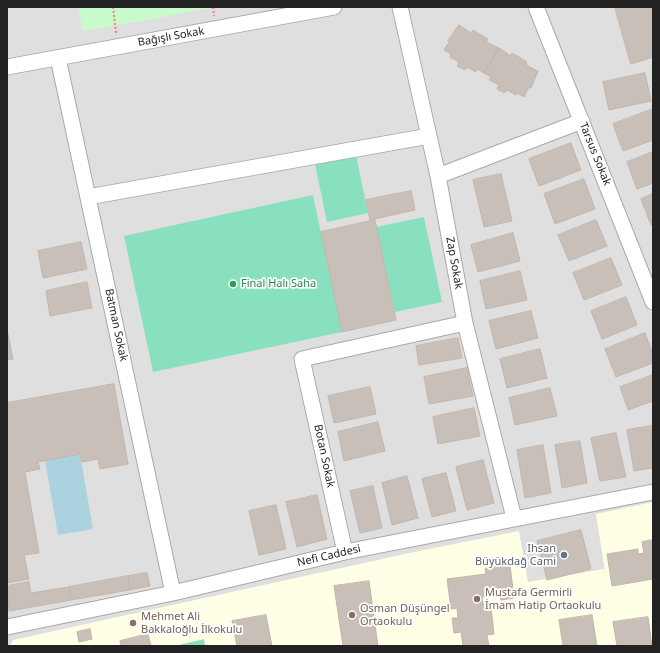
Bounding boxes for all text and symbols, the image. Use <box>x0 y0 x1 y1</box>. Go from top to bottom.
street label: Bağışlı Sokak <box>137 25 205 49</box>
street label: Tarsus Sokak <box>576 121 614 187</box>
street label: Zap Sokak <box>443 236 465 290</box>
place label: Final Halı Saha <box>241 277 316 291</box>
marker: Final Halı Saha <box>228 279 238 289</box>
street label: Batman Sokak <box>102 287 130 363</box>
street label: Botan Sokak <box>311 423 337 489</box>
street label: Nefi Caddesi <box>296 542 362 570</box>
place label: Ihsan Büyükdağ Cami <box>475 542 556 568</box>
marker: Ihsan Büyükdağ Cami <box>559 550 569 560</box>
place label: Mustafa Germirli İmam Hatip Ortaokulu <box>485 586 601 612</box>
marker: Mustafa Germirli İmam Hatip Ortaokulu <box>472 594 482 604</box>
place label: Osman Düşüngel Ortaokulu <box>360 602 449 628</box>
place label: Mehmet Ali Bakkaloğlu İlkokulu <box>141 610 242 636</box>
marker: Osman Düşüngel Ortaokulu <box>347 610 357 620</box>
marker: Mehmet Ali Bakkaloğlu İlkokulu <box>128 618 138 628</box>

